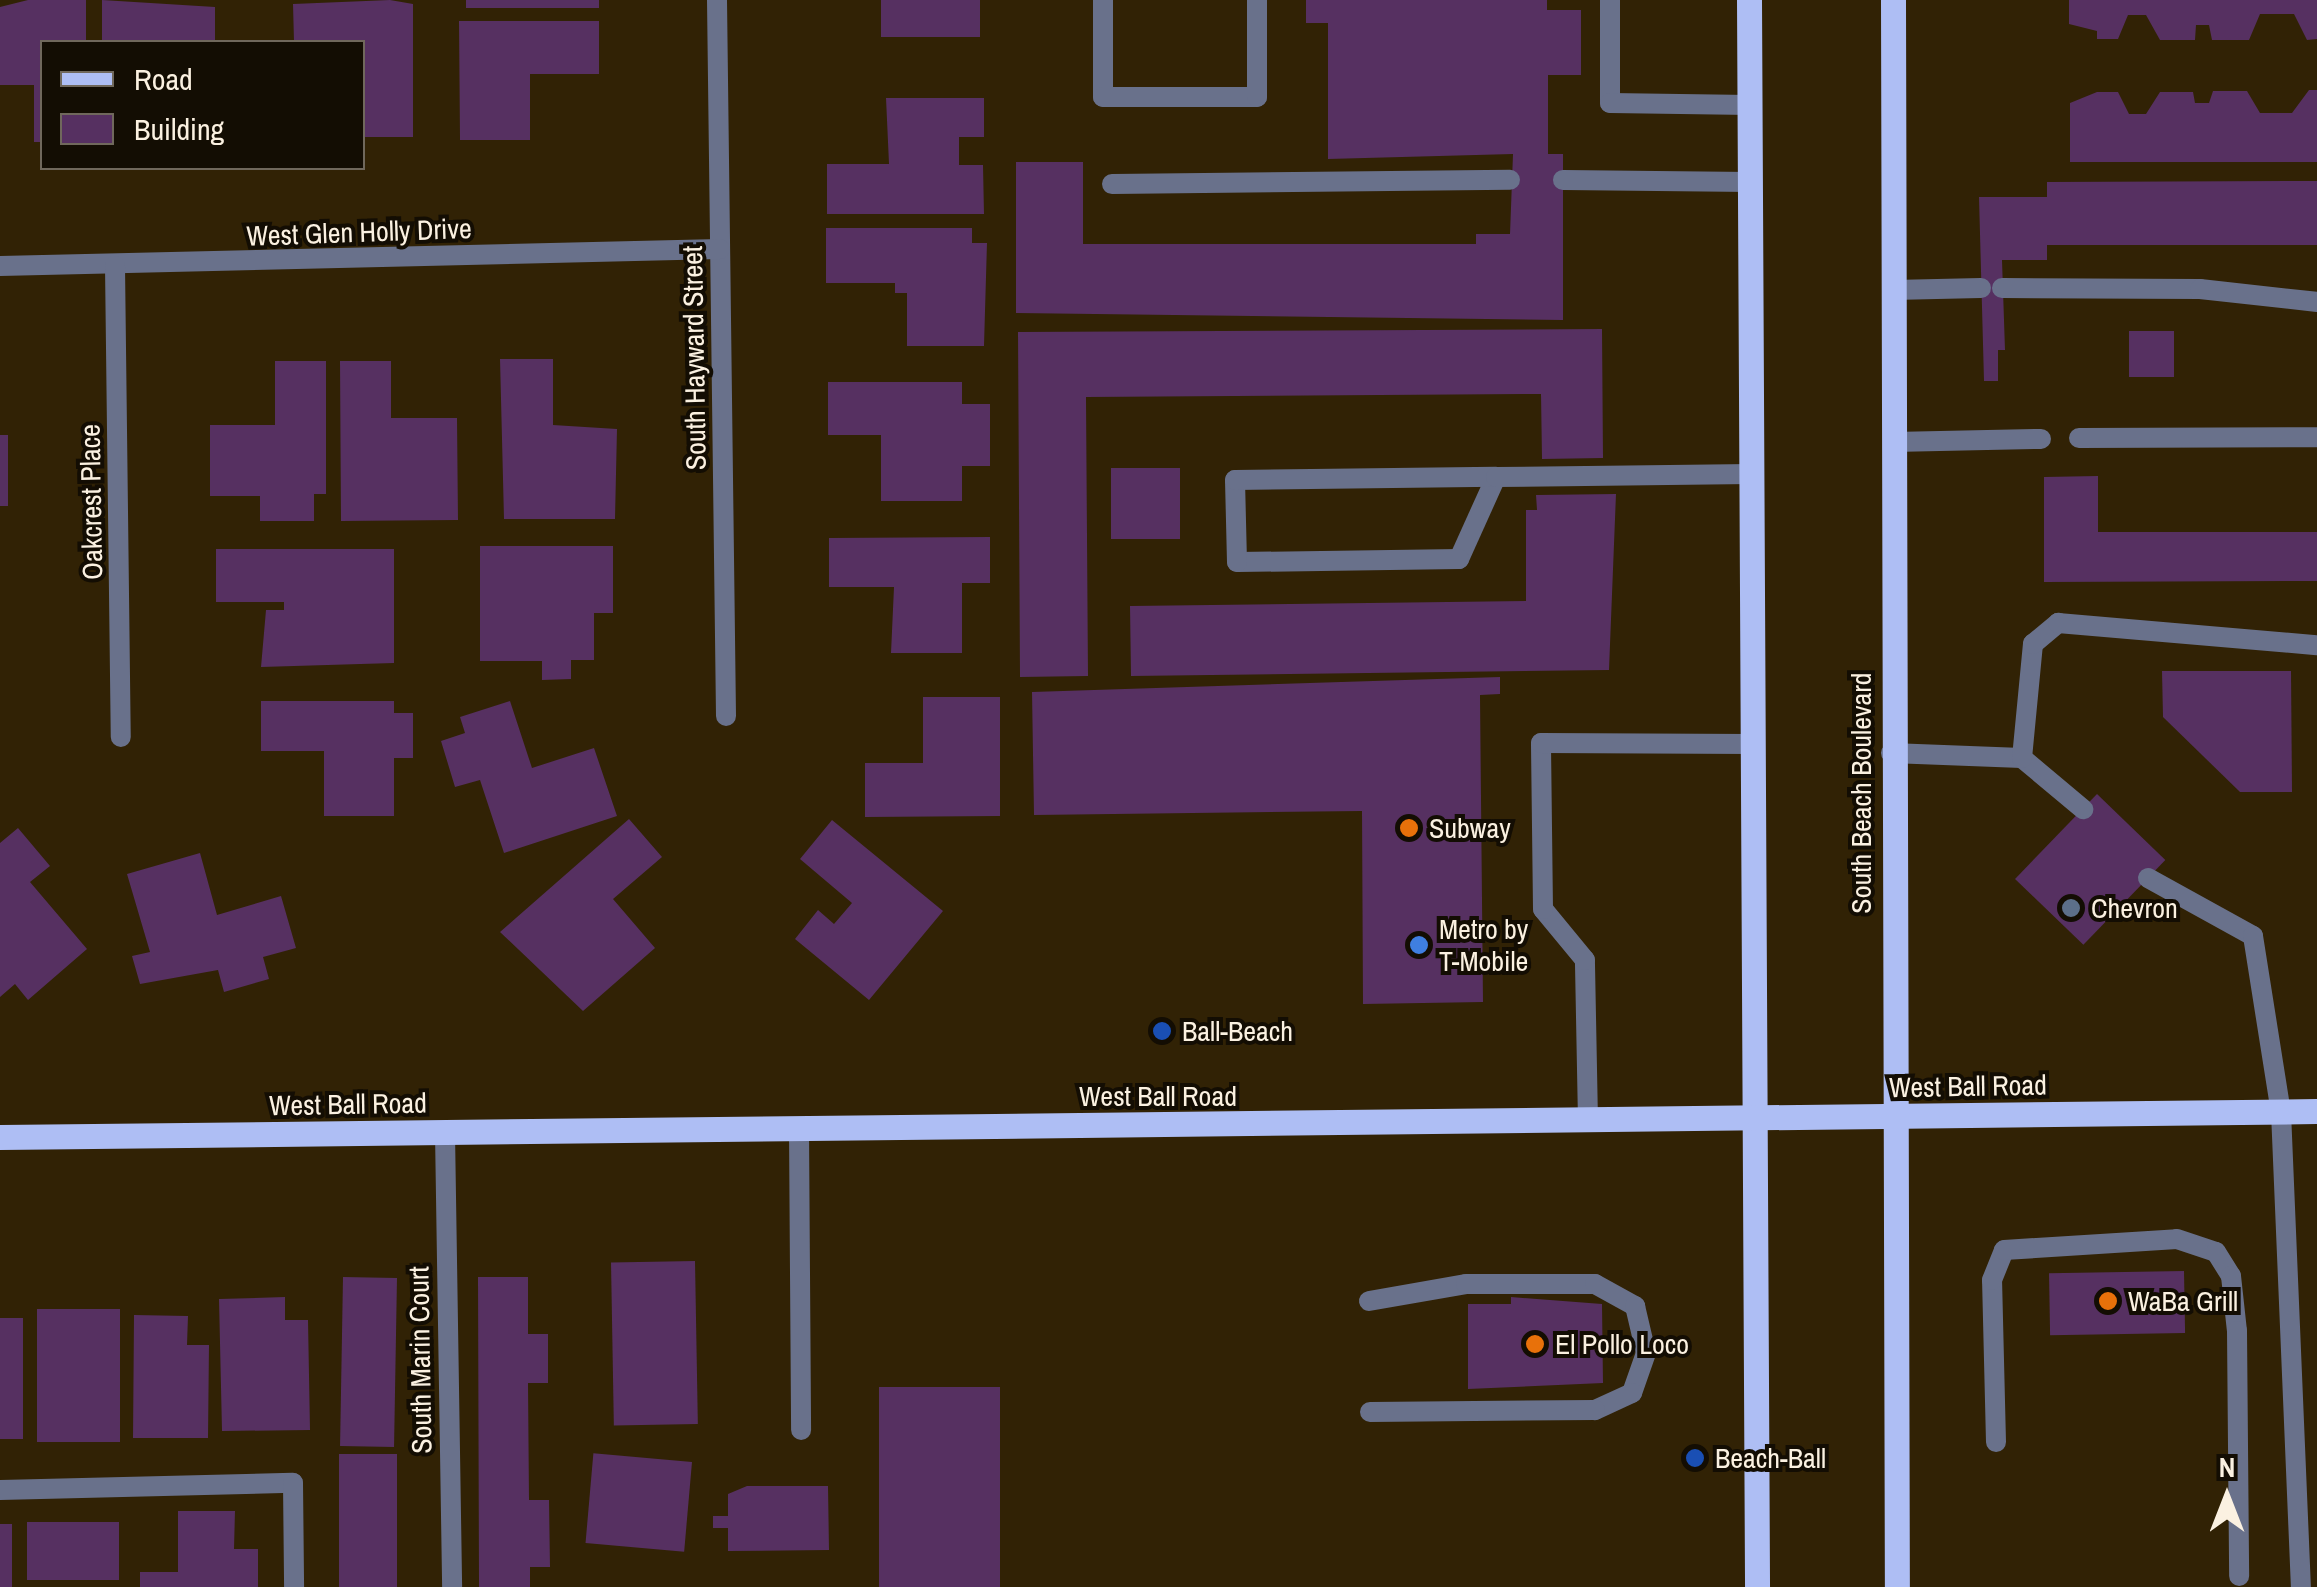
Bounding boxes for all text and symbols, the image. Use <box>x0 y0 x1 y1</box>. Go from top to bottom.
legend <box>40 40 365 170</box>
text: Road <box>134 59 193 99</box>
text: Building <box>134 109 224 149</box>
street label: West Glen Holly Drive <box>246 211 472 253</box>
street label: South Hayward Street <box>675 245 713 471</box>
street label: Oakcrest Place <box>73 424 109 580</box>
street label: South Beach Boulevard <box>1844 672 1878 914</box>
place label: Subway <box>1429 811 1511 845</box>
marker: Subway <box>1398 817 1420 839</box>
place label: Chevron <box>2091 891 2178 925</box>
marker: Chevron <box>2060 897 2082 919</box>
place label: Metro by T-Mobile <box>1439 912 1528 978</box>
marker: Metro by T-Mobile <box>1408 934 1430 956</box>
place label: Ball-Beach <box>1182 1014 1293 1048</box>
marker: Ball-Beach <box>1151 1020 1173 1042</box>
street label: West Ball Road <box>1889 1068 2047 1104</box>
street label: West Ball Road <box>1079 1079 1237 1113</box>
street label: West Ball Road <box>269 1086 427 1122</box>
street label: South Marin Court <box>402 1266 438 1454</box>
place label: WaBa Grill <box>2128 1284 2238 1318</box>
marker: WaBa Grill <box>2097 1290 2119 1312</box>
place label: El Pollo Loco <box>1555 1327 1689 1361</box>
marker: El Pollo Loco <box>1524 1333 1546 1355</box>
place label: Beach-Ball <box>1715 1441 1826 1475</box>
marker: Beach-Ball <box>1684 1447 1706 1469</box>
north arrow <box>2177 1447 2277 1547</box>
text: N <box>2219 1448 2235 1486</box>

